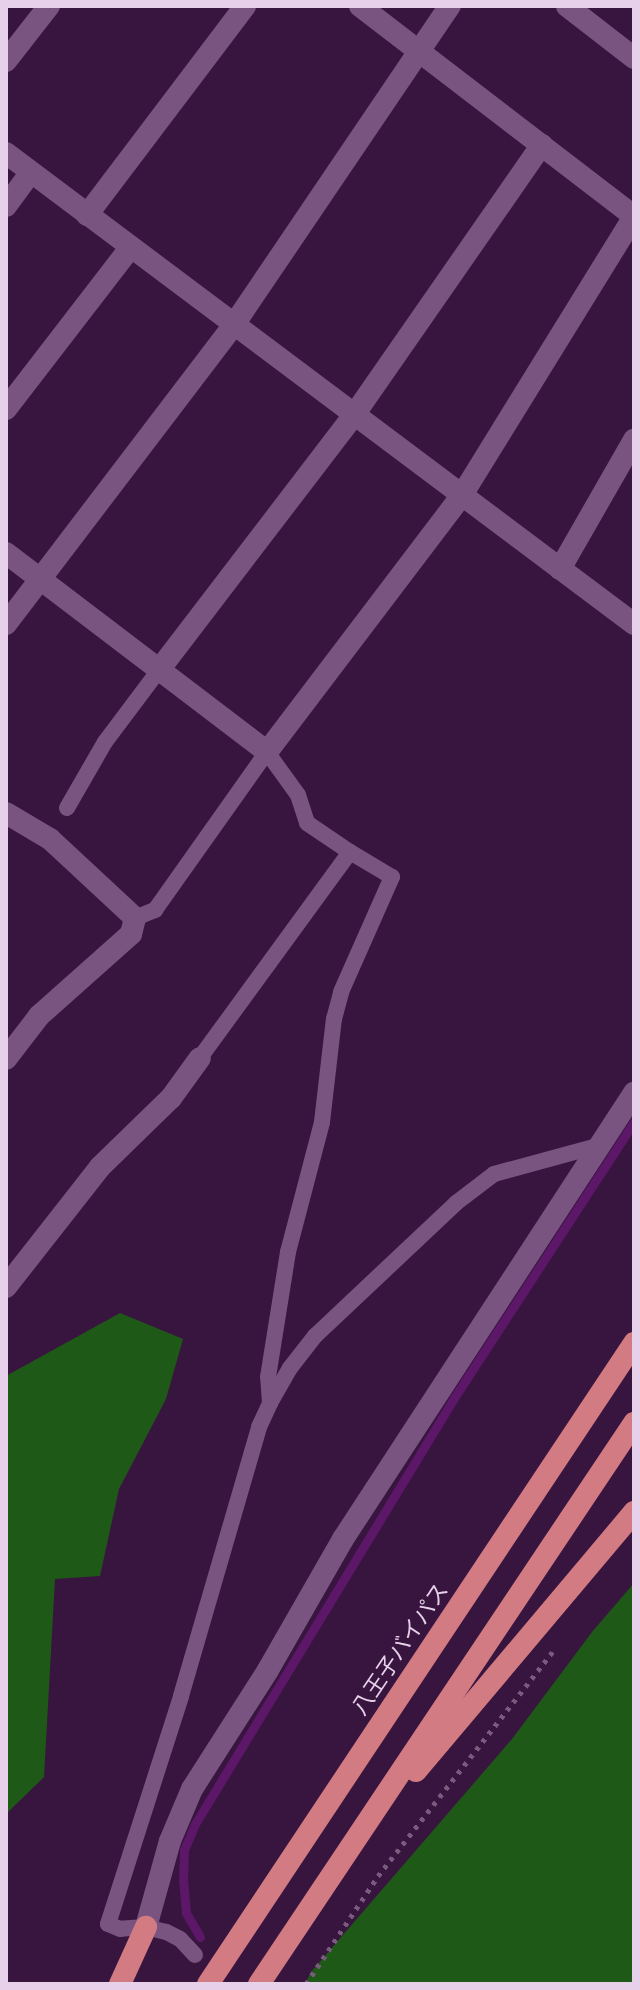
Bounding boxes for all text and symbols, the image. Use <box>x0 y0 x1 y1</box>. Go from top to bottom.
street label: 八王子バイパス <box>346 1578 454 1720</box>

